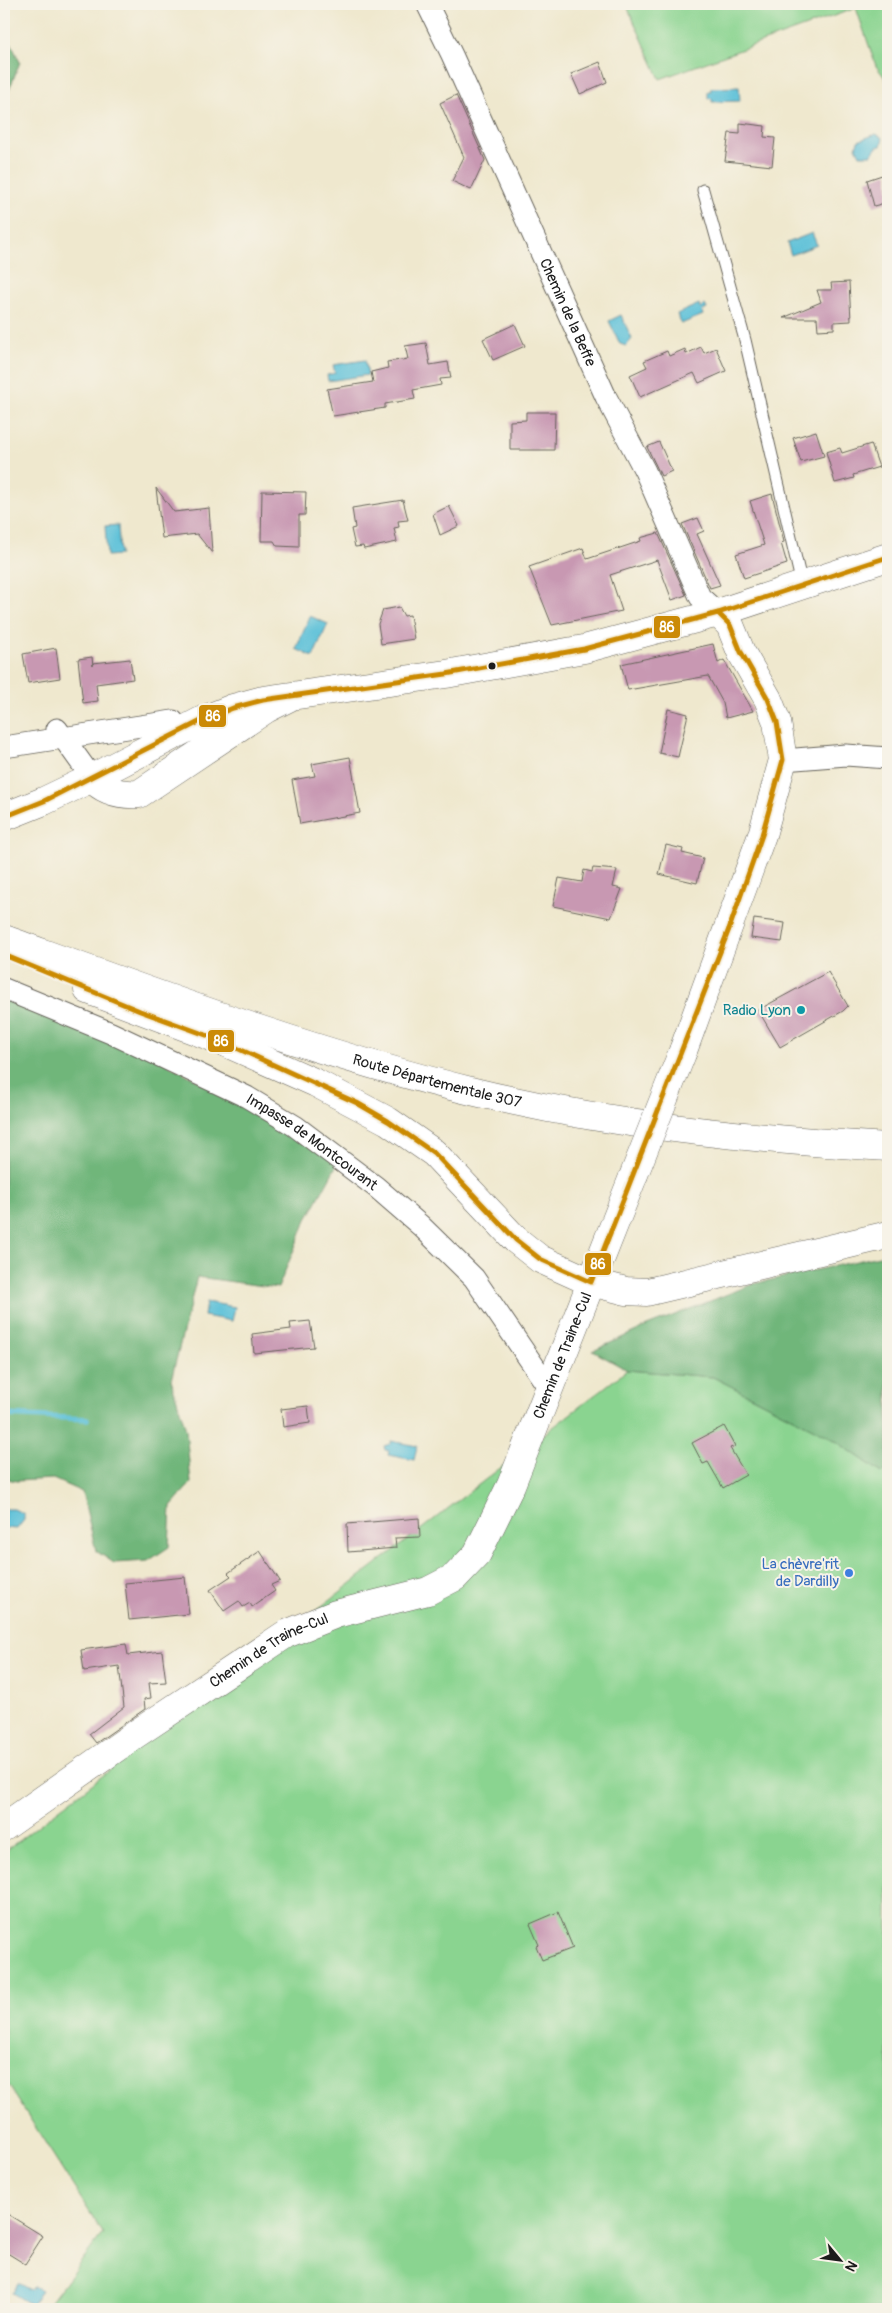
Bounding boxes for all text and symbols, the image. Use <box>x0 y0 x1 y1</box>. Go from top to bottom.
street label: Chemin de la Beffe <box>535 255 601 370</box>
line badge: 86 <box>653 615 681 639</box>
text: 86 <box>659 619 675 636</box>
unlabelled marker <box>487 661 497 671</box>
line badge: 86 <box>198 704 227 728</box>
text: 86 <box>205 708 221 725</box>
place label: Radio Lyon <box>723 1001 791 1020</box>
marker: Radio Lyon <box>795 1004 807 1016</box>
line badge: 86 <box>207 1029 235 1053</box>
text: 86 <box>213 1033 229 1050</box>
street label: Route Départementale 307 <box>350 1050 523 1112</box>
street label: Impasse de Montcourant <box>243 1089 382 1195</box>
line badge: 86 <box>584 1252 612 1276</box>
text: 86 <box>590 1256 606 1273</box>
street label: Chemin de Traine-Cul <box>529 1289 596 1422</box>
place label: La chèvre'rit de Dardilly <box>761 1555 840 1591</box>
marker: La chèvre'rit de Dardilly <box>843 1567 855 1579</box>
street label: Chemin de Traine-Cul <box>206 1609 331 1692</box>
north arrow <box>814 2236 864 2286</box>
text: N <box>841 2258 861 2274</box>

